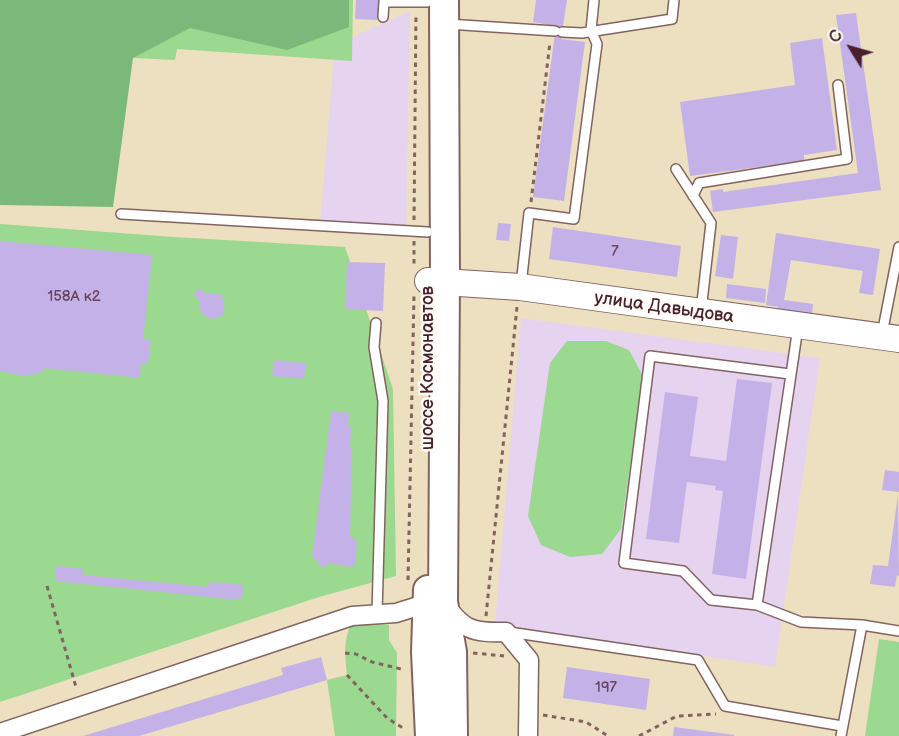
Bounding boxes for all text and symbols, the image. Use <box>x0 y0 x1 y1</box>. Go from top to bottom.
north arrow <box>821 18 881 78</box>
text: С <box>825 27 847 47</box>
house number: 7 <box>611 243 619 261</box>
street label: шоссе Космонавтов <box>417 286 439 450</box>
house number: 158А к2 <box>47 288 101 306</box>
street label: улица Давыдова <box>593 288 735 328</box>
house number: 197 <box>595 679 617 697</box>

